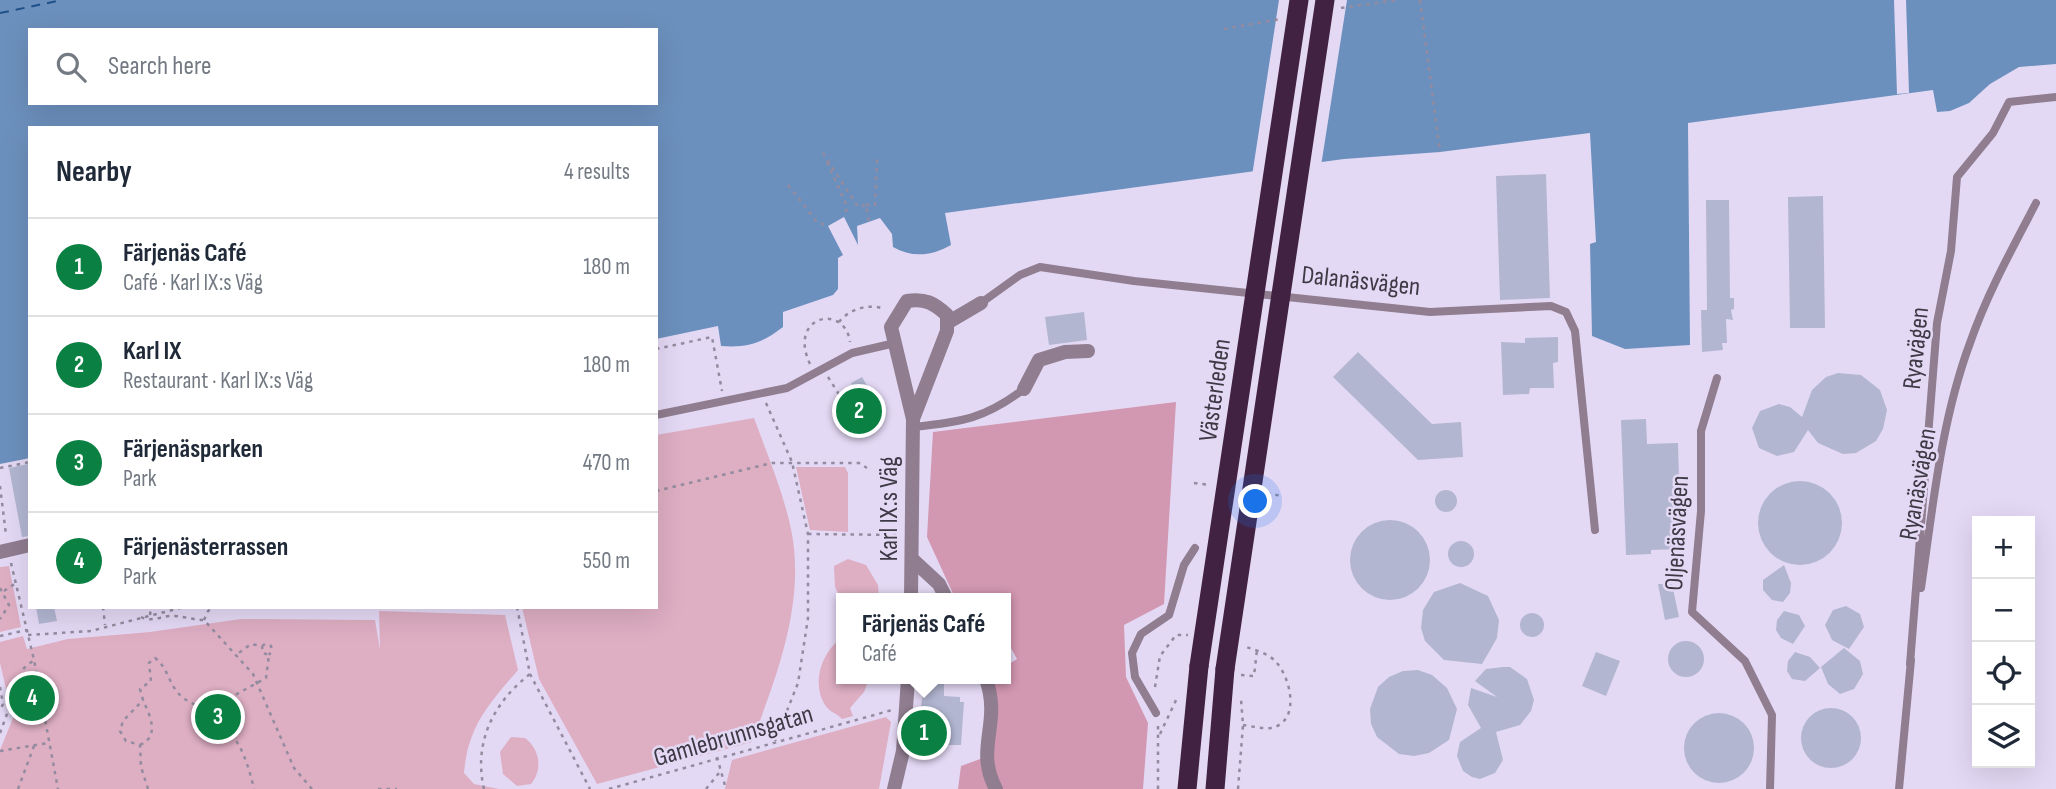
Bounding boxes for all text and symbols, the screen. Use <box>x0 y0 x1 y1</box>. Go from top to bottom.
search box <box>28 28 658 105</box>
icon: search <box>52 48 90 86</box>
text: Search here <box>108 51 211 82</box>
text: Nearby <box>56 154 132 190</box>
text: 4 results <box>564 158 630 186</box>
text: Färjenäs Café <box>123 238 247 269</box>
text: 1 <box>74 253 84 281</box>
text: 180 m <box>583 253 630 281</box>
street label: Dalanäsvägen <box>1300 260 1422 303</box>
text: Café · Karl IX:s Väg <box>123 269 263 297</box>
street label: Ryavägen <box>1897 305 1936 391</box>
text: Karl IX <box>123 336 181 367</box>
street label: Västerleden <box>1193 337 1238 444</box>
text: 2 <box>74 351 84 379</box>
text: 180 m <box>583 351 630 379</box>
text: Restaurant · Karl IX:s Väg <box>123 367 313 395</box>
pin: 2 <box>836 385 882 437</box>
street label: Ryanäsvägen <box>1893 426 1944 543</box>
text: Färjenäsparken <box>123 434 263 465</box>
text: 3 <box>74 449 84 477</box>
text: 470 m <box>583 449 630 477</box>
street label: Karl IX:s Väg <box>874 456 905 562</box>
text: Park <box>123 465 157 493</box>
street label: Oljenäsvägen <box>1659 475 1696 591</box>
your location <box>1238 484 1272 518</box>
map controls <box>1972 516 2035 768</box>
button: + <box>1972 516 2035 579</box>
text: Färjenästerrassen <box>123 532 288 563</box>
text: 4 <box>74 547 84 575</box>
text: 550 m <box>583 547 630 575</box>
text: Park <box>123 563 157 591</box>
button: − <box>1972 579 2035 642</box>
popup <box>836 593 1011 684</box>
text: Färjenäs Café <box>862 609 985 640</box>
text: Café <box>862 640 897 668</box>
button: locate <box>1972 642 2035 705</box>
pin: 4 <box>9 672 55 724</box>
pin: 3 <box>195 691 241 743</box>
street label: Gamlebrunnsgatan <box>650 699 817 774</box>
button: layers <box>1972 705 2035 768</box>
pin: 1 <box>901 707 947 759</box>

